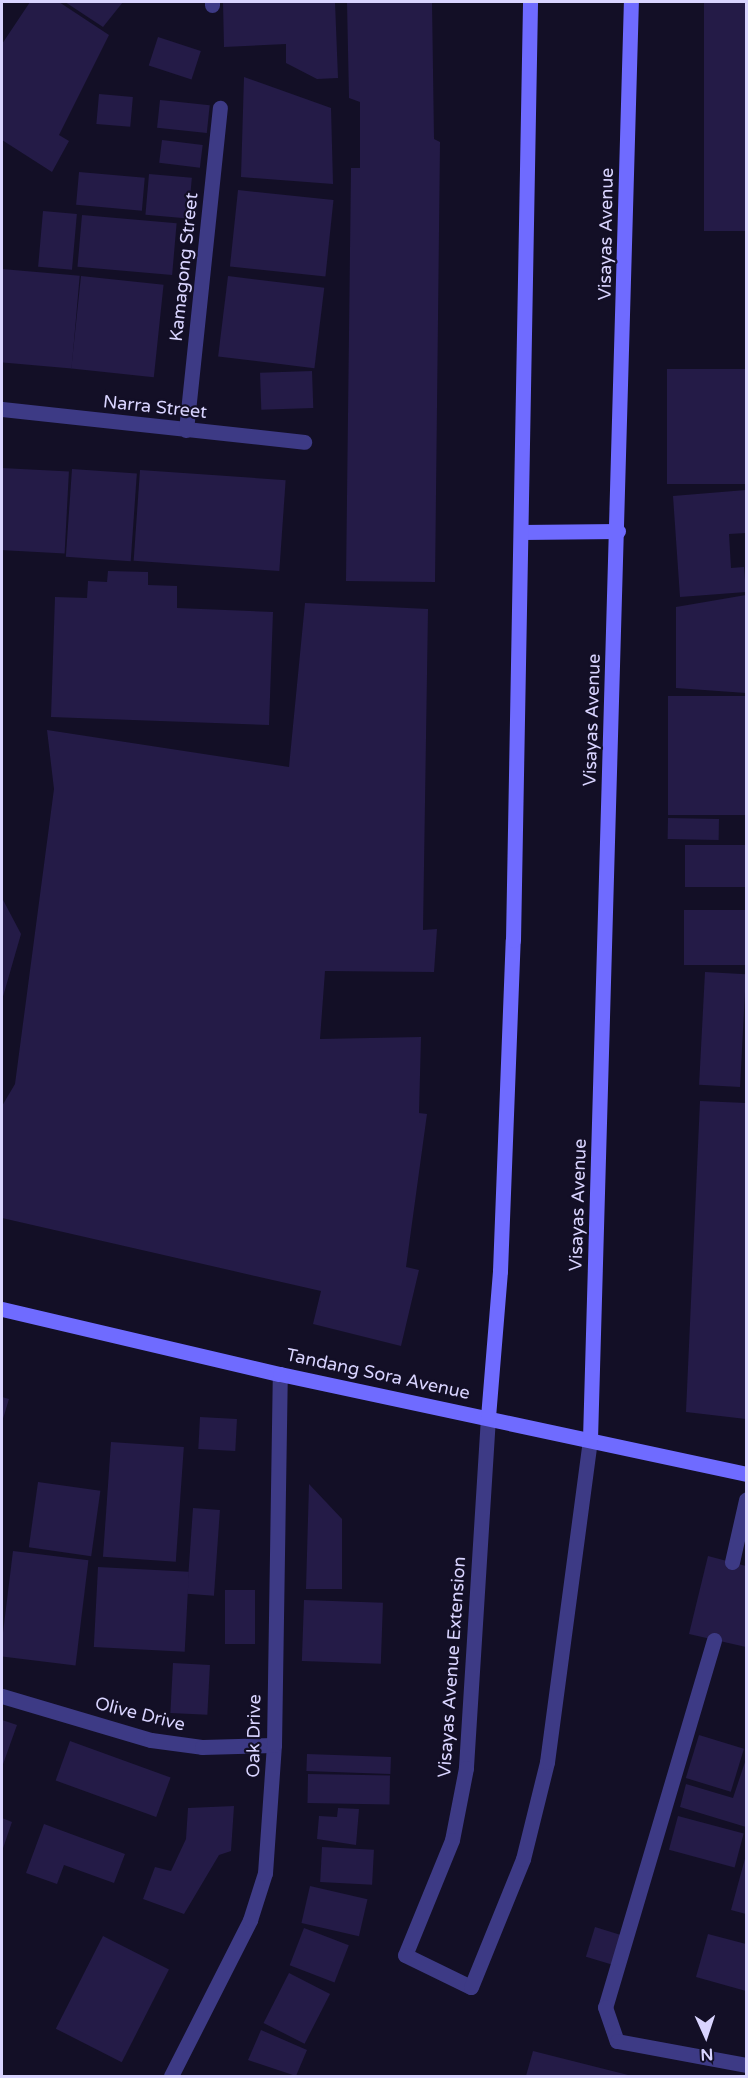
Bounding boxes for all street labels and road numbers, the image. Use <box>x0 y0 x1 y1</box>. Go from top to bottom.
street label: Visayas Avenue <box>594 167 618 301</box>
street label: Kamagong Street <box>165 191 203 343</box>
street label: Narra Street <box>102 391 208 423</box>
street label: Visayas Avenue <box>579 653 605 787</box>
street label: Visayas Avenue <box>565 1138 591 1272</box>
street label: Tandang Sora Avenue <box>284 1344 472 1404</box>
street label: Visayas Avenue Extension <box>433 1556 471 1778</box>
street label: Olive Drive <box>93 1692 187 1736</box>
street label: Oak Drive <box>242 1694 266 1778</box>

